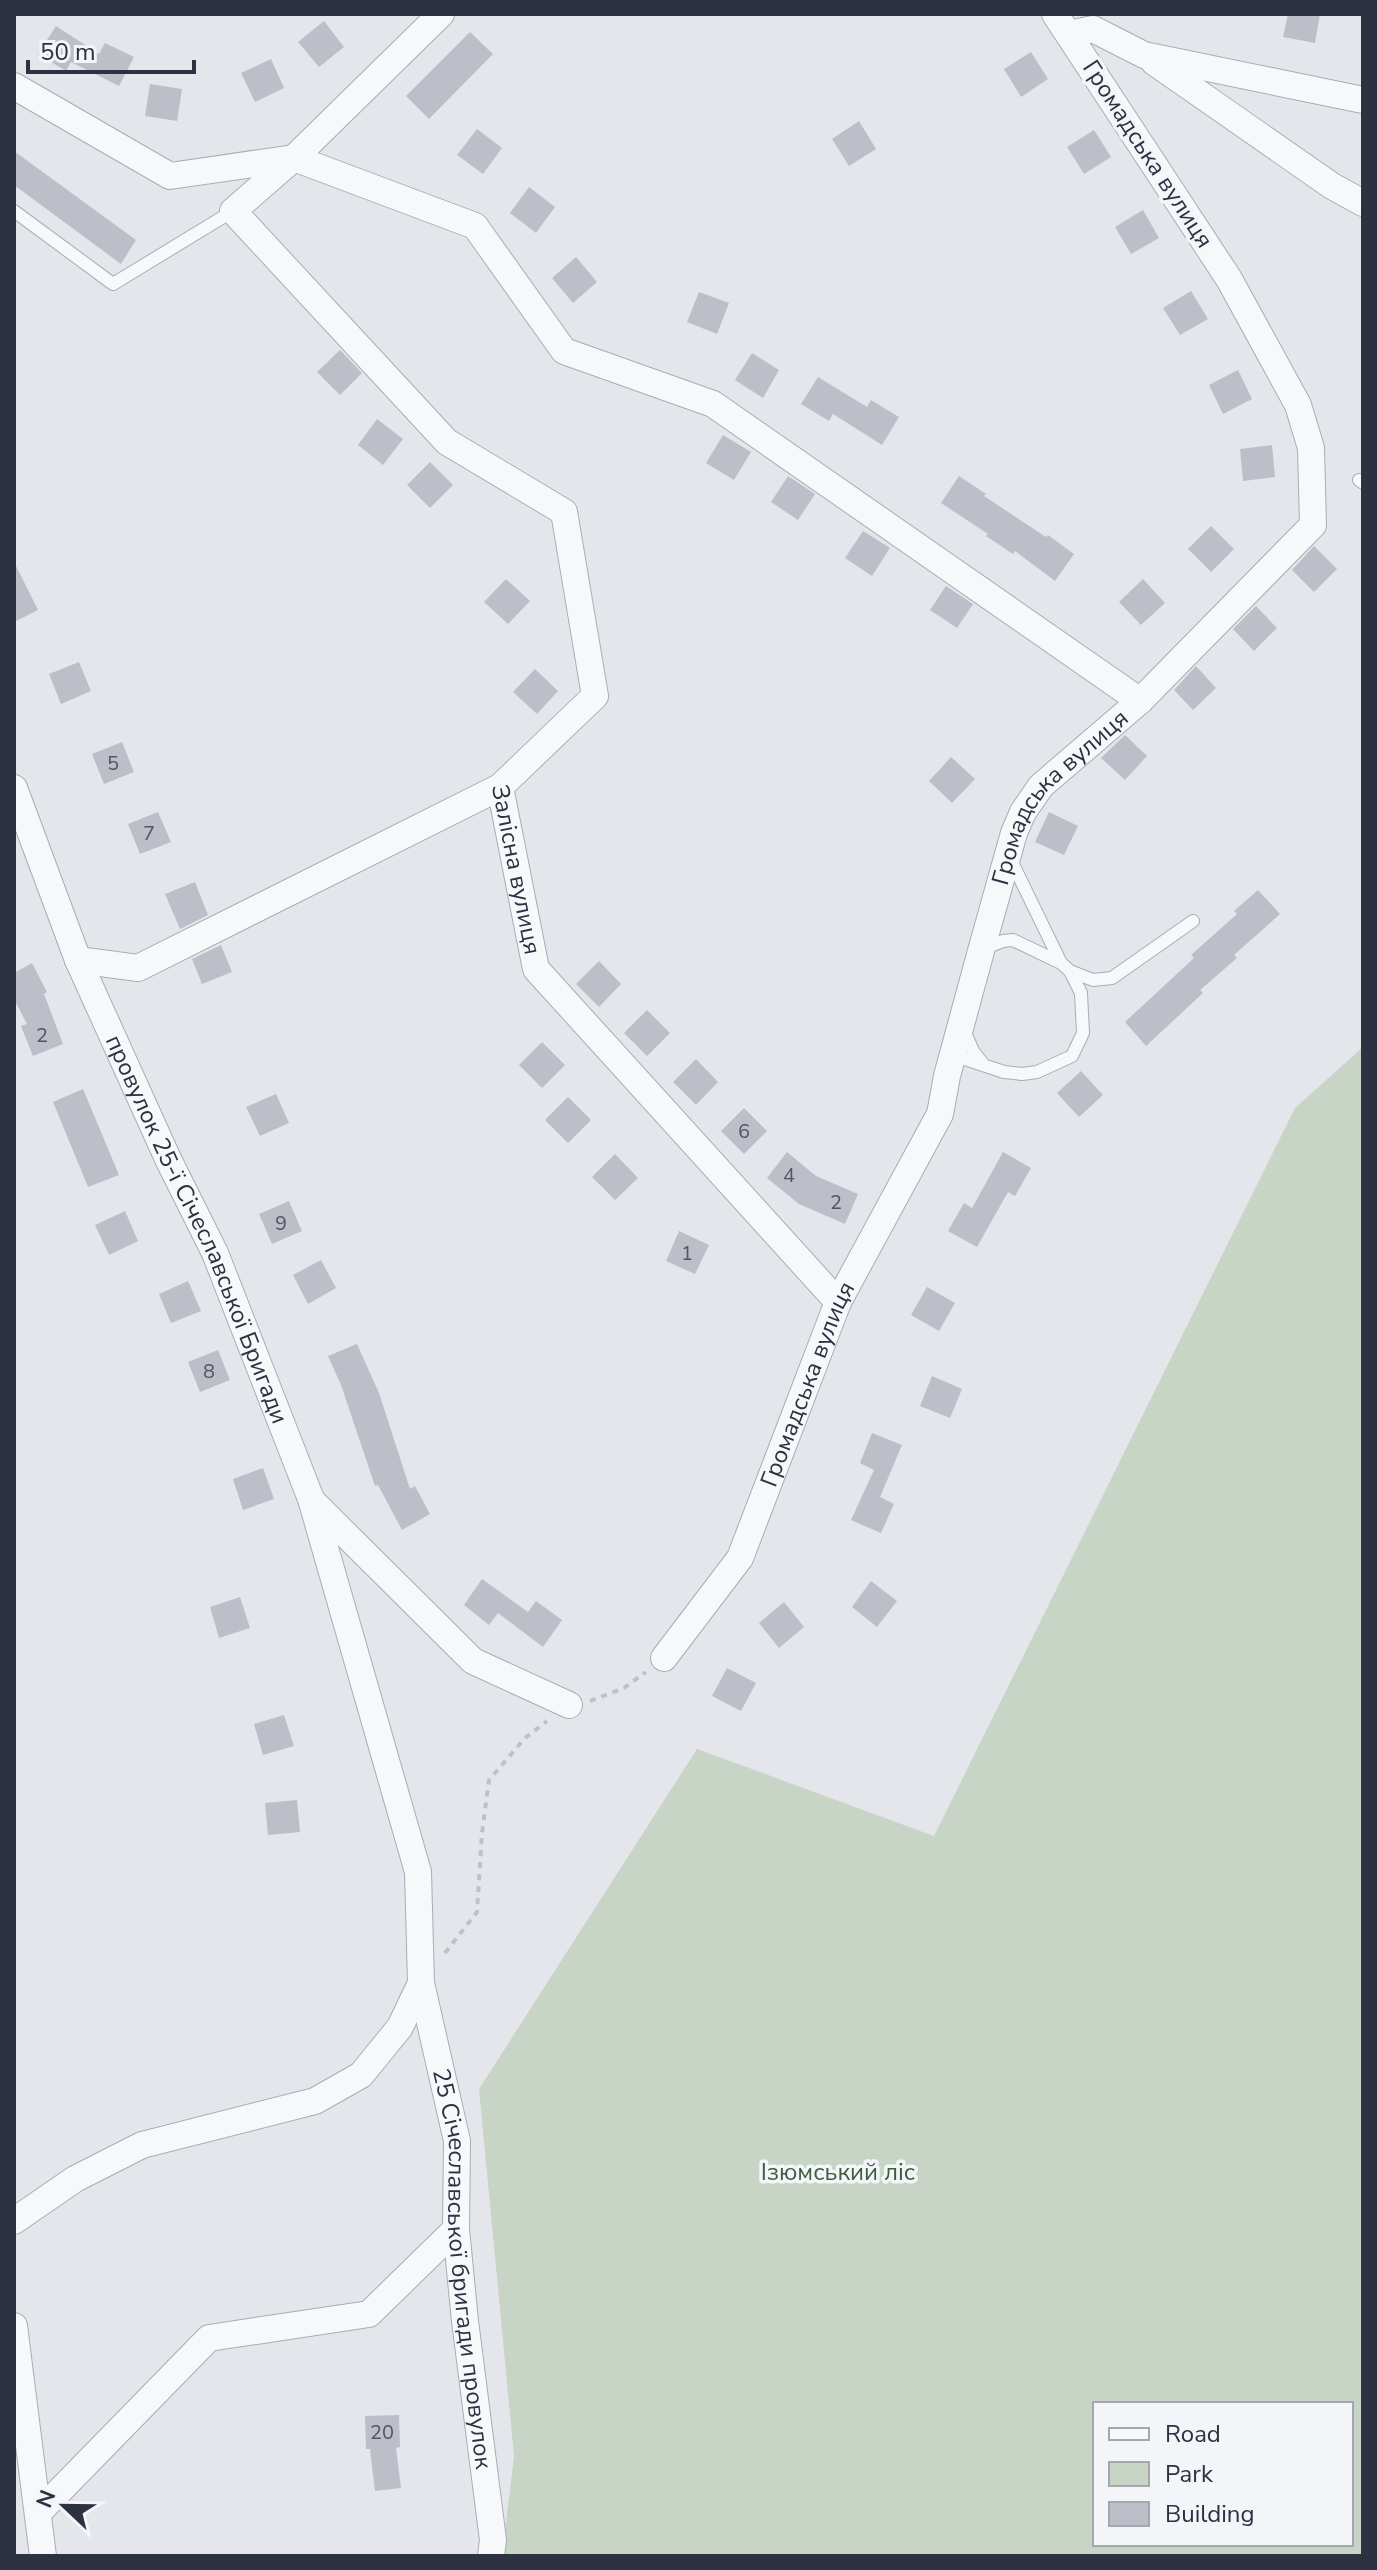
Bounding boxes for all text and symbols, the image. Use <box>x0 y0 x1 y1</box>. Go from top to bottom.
scale bar <box>28 24 194 74</box>
text: 50 m <box>40 36 96 68</box>
street label: Громадська вулиця <box>1075 54 1221 254</box>
street label: Громадська вулиця <box>984 702 1135 889</box>
house number: 5 <box>107 750 119 777</box>
street label: Залісна вулиця <box>484 782 549 957</box>
house number: 7 <box>143 820 155 847</box>
house number: 2 <box>36 1022 48 1049</box>
street label: провулок 25-ї Січеславської Бригади <box>98 1030 296 1428</box>
house number: 6 <box>738 1118 750 1145</box>
house number: 4 <box>783 1162 795 1189</box>
house number: 2 <box>830 1189 842 1216</box>
house number: 9 <box>275 1210 287 1237</box>
house number: 1 <box>681 1240 693 1267</box>
street label: Громадська вулиця <box>753 1276 862 1491</box>
house number: 8 <box>203 1358 215 1385</box>
street label: 25 Січеславської бригади провулок <box>425 2065 500 2471</box>
park label: Ізюмський ліс <box>761 2156 915 2188</box>
legend <box>1093 2402 1353 2546</box>
text: Road <box>1165 2418 1221 2450</box>
house number: 20 <box>370 2419 394 2446</box>
text: Park <box>1165 2458 1214 2490</box>
north arrow <box>24 2466 104 2546</box>
text: N <box>29 2486 63 2512</box>
text: Building <box>1165 2498 1255 2530</box>

